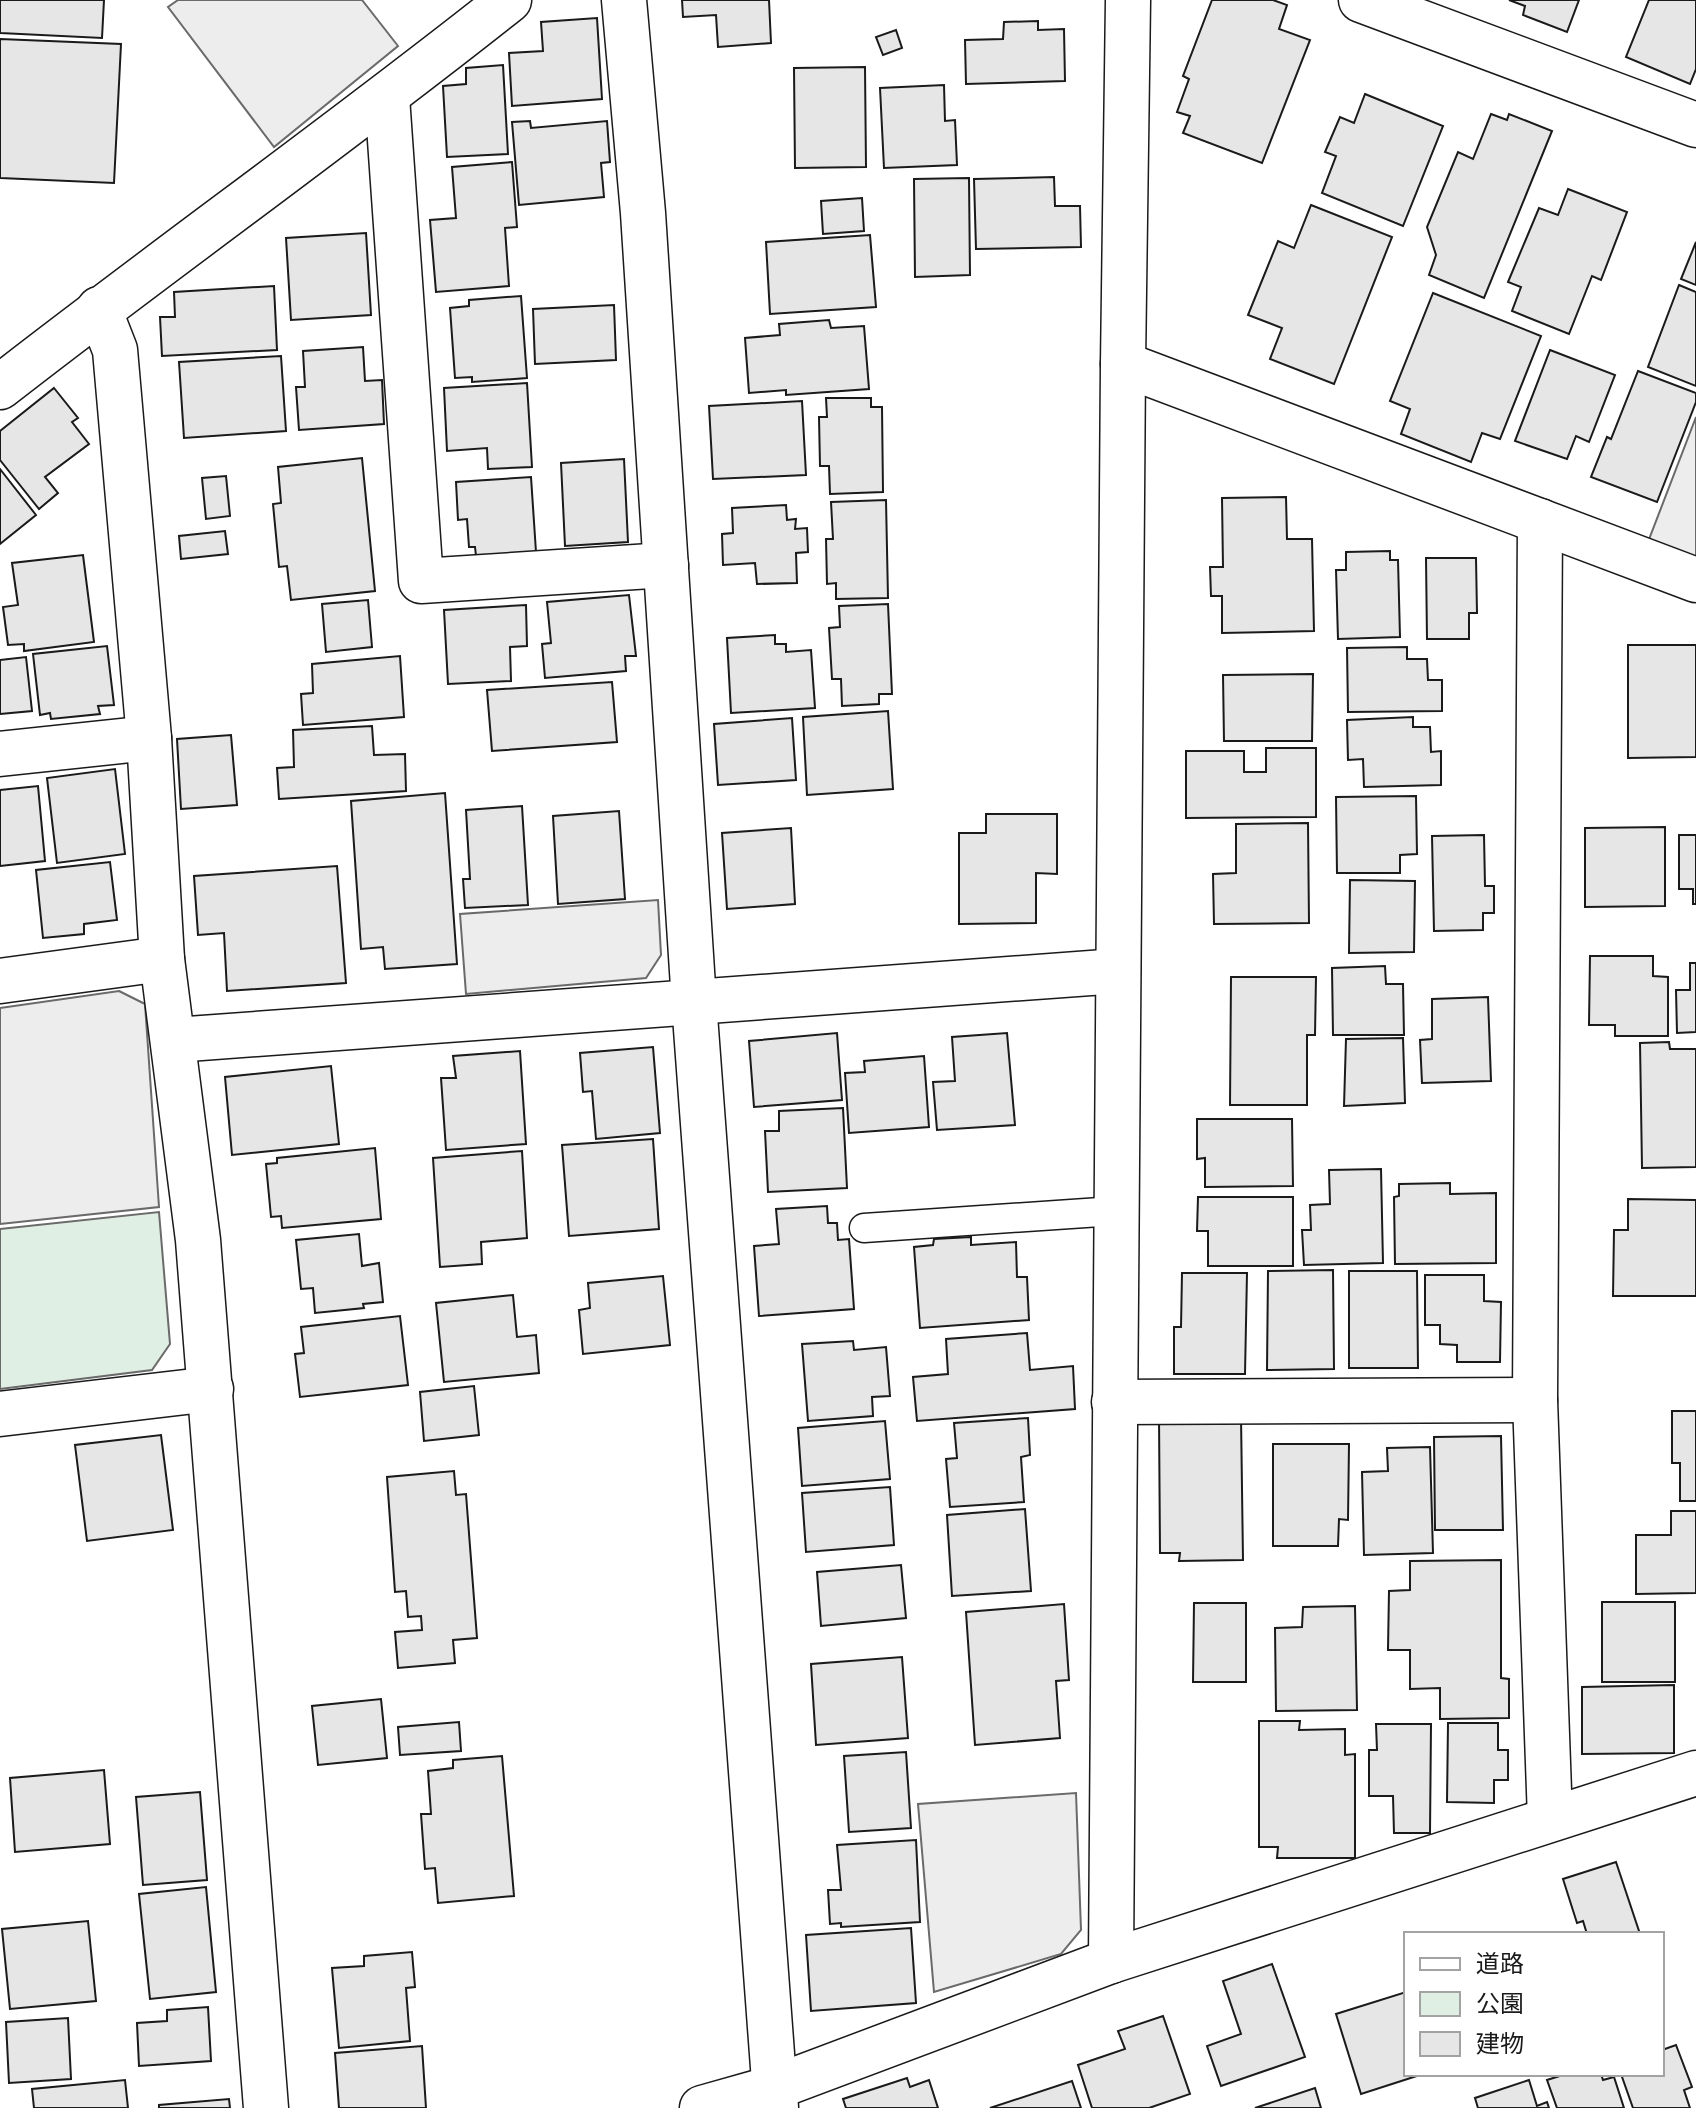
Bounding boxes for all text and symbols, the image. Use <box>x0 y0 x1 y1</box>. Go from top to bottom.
legend <box>1404 1932 1664 2076</box>
text: 道路 <box>1476 1950 1524 1977</box>
text: 公園 <box>1476 1990 1524 2017</box>
text: 建物 <box>1476 2030 1524 2057</box>

